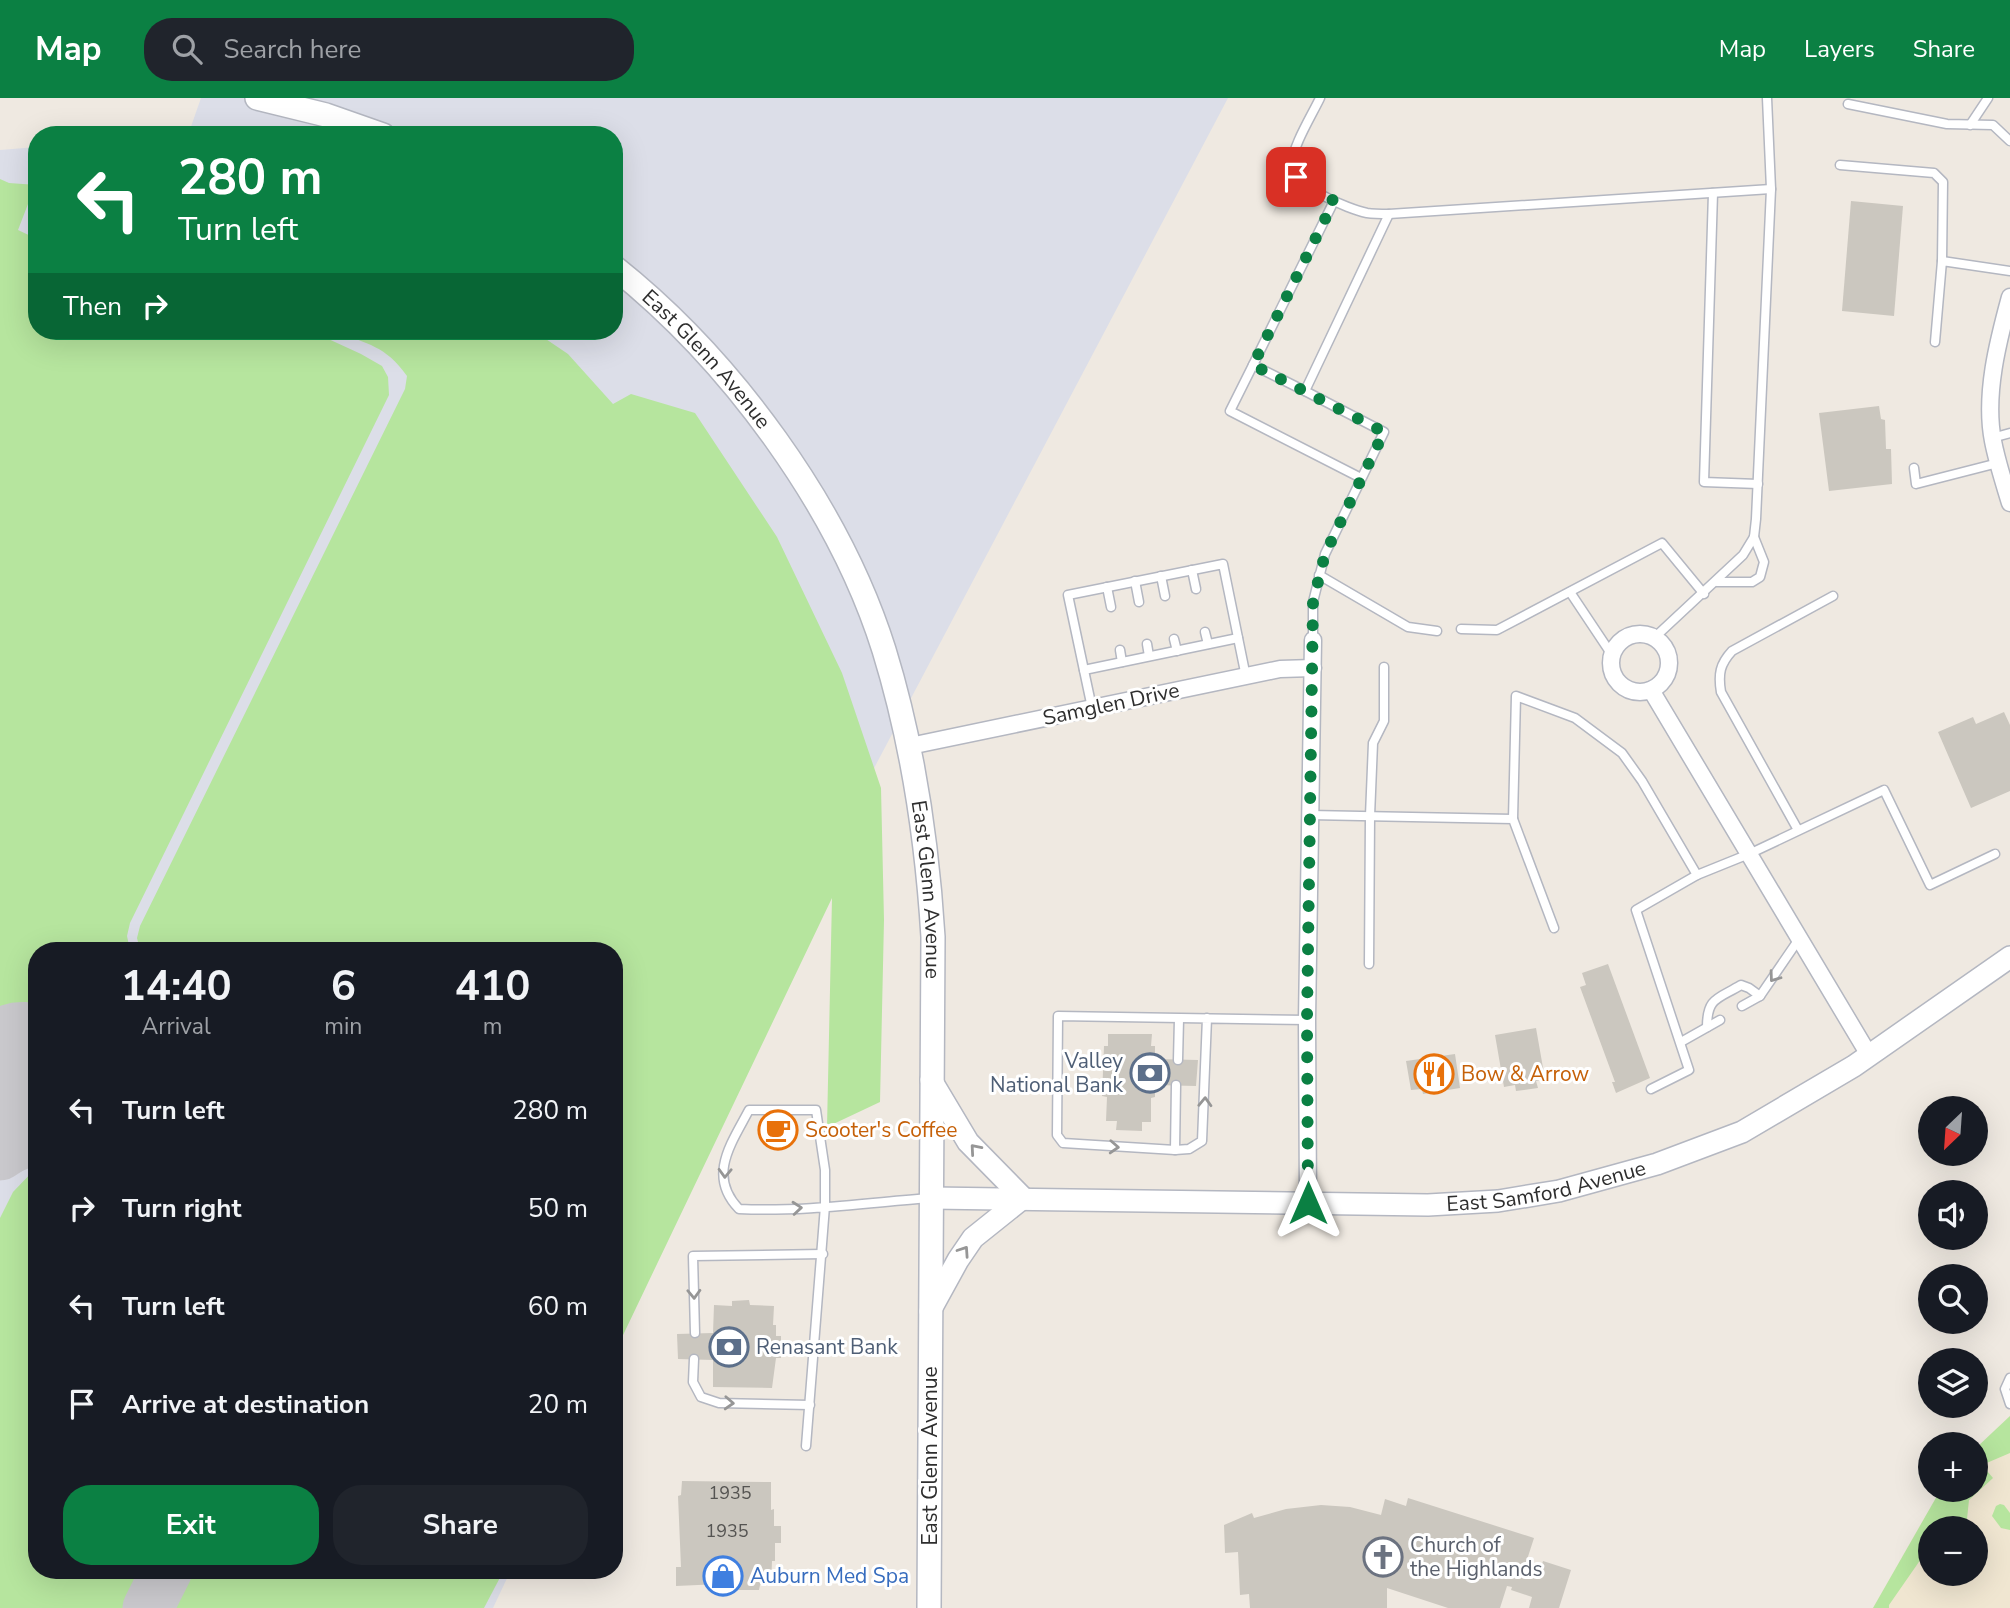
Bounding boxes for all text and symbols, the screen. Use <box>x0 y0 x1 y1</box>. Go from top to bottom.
search box <box>144 18 634 81</box>
text: Map <box>35 27 102 72</box>
icon: search <box>168 30 206 68</box>
text: Search here <box>224 32 361 67</box>
text: Map <box>1719 33 1766 65</box>
text: Layers <box>1804 33 1875 65</box>
text: Share <box>1913 33 1975 65</box>
text: 280 m <box>178 144 322 211</box>
pin <box>1266 147 1326 207</box>
icon: left <box>63 154 154 245</box>
icon: arrive <box>1277 158 1315 196</box>
text: Turn left <box>178 208 298 251</box>
street label: East Glenn Avenue <box>636 283 777 434</box>
icon: right <box>136 287 174 325</box>
text: Then <box>63 289 122 324</box>
street label: Samglen Drive <box>1040 676 1182 732</box>
street label: East Glenn Avenue <box>905 798 947 979</box>
text: 14:40 <box>121 958 232 1015</box>
text: 6 <box>331 958 356 1015</box>
text: 410 <box>455 958 530 1015</box>
one-way arrow <box>1770 969 1783 982</box>
text: Arrival <box>142 1011 211 1042</box>
text: min <box>324 1011 362 1042</box>
text: m <box>483 1011 503 1042</box>
place label: Valley National Bank <box>990 1047 1123 1099</box>
bank icon: Valley National Bank <box>1129 1052 1171 1094</box>
restaurant icon: Bow & Arrow <box>1413 1053 1455 1095</box>
place label: Bow & Arrow <box>1461 1060 1589 1088</box>
icon: left <box>63 1091 101 1129</box>
text: Turn left <box>122 1093 225 1128</box>
text: 280 m <box>512 1093 588 1128</box>
one-way arrow <box>1197 1096 1212 1107</box>
north arrow <box>1918 1096 1988 1166</box>
map controls <box>1918 1096 1988 1586</box>
cafe icon: Scooter's Coffee <box>757 1109 799 1151</box>
place label: Scooter's Coffee <box>805 1116 957 1144</box>
one-way arrow <box>1109 1140 1120 1155</box>
one-way arrow <box>971 1144 983 1157</box>
street label: East Samford Avenue <box>1446 1154 1649 1218</box>
position arrow <box>1271 1166 1345 1240</box>
one-way arrow <box>717 1168 732 1179</box>
button: sound <box>1918 1180 1988 1250</box>
icon: right <box>63 1189 101 1227</box>
text: Turn right <box>122 1191 241 1226</box>
text: 50 m <box>528 1191 588 1226</box>
one-way arrow <box>792 1201 803 1216</box>
one-way arrow <box>956 1246 968 1259</box>
button: search <box>1918 1264 1988 1334</box>
icon: left <box>63 1287 101 1325</box>
text: Turn left <box>122 1289 225 1324</box>
text: 60 m <box>528 1289 588 1324</box>
one-way arrow <box>686 1289 701 1300</box>
bank icon: Renasant Bank <box>708 1326 750 1368</box>
place label: Renasant Bank <box>756 1333 898 1361</box>
button: layers <box>1918 1348 1988 1418</box>
street label: East Glenn Avenue <box>916 1366 944 1546</box>
icon: arrive <box>63 1385 101 1423</box>
text: Arrive at destination <box>122 1387 369 1422</box>
text: 20 m <box>528 1387 588 1422</box>
one-way arrow <box>724 1395 735 1410</box>
button: + <box>1918 1432 1988 1502</box>
house number: 1935 <box>708 1481 752 1505</box>
button: Exit <box>63 1485 319 1565</box>
button: Share <box>333 1485 588 1565</box>
button: − <box>1918 1516 1988 1586</box>
house number: 1935 <box>705 1519 749 1543</box>
place label: Church of the Highlands <box>1410 1531 1543 1583</box>
church icon: Church of the Highlands <box>1362 1536 1404 1578</box>
shop icon: Auburn Med Spa <box>702 1555 744 1597</box>
place label: Auburn Med Spa <box>750 1562 909 1590</box>

